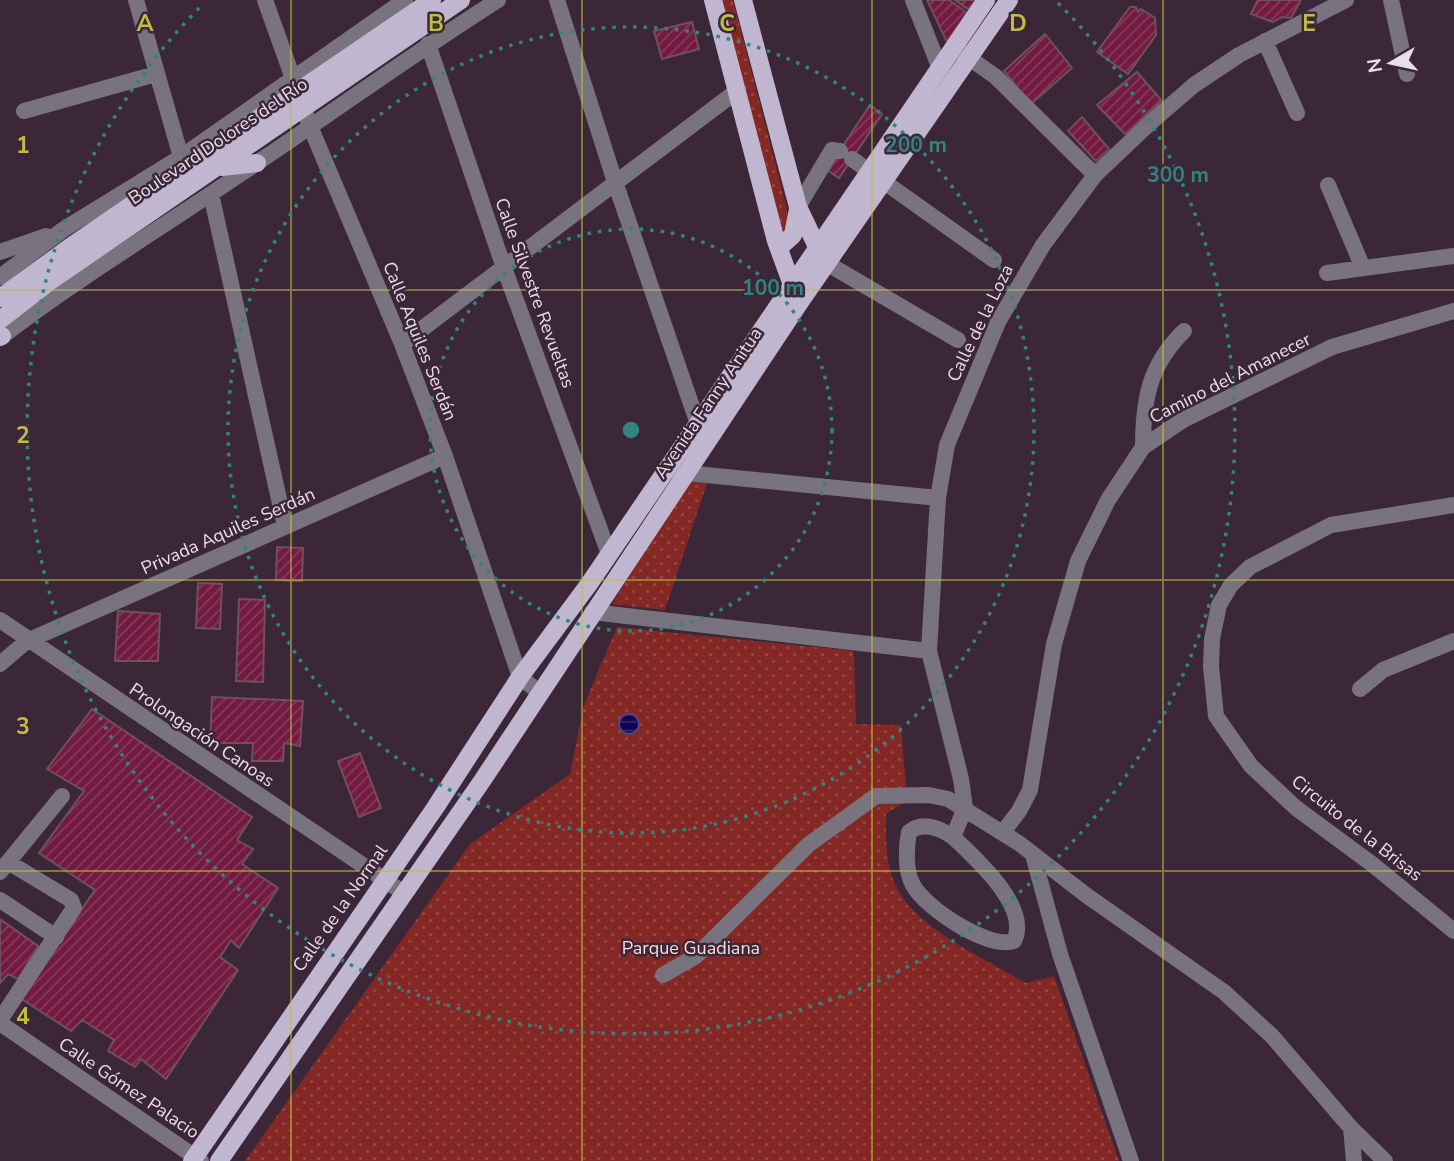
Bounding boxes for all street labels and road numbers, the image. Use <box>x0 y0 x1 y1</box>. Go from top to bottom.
street label: Boulevard Dolores del Río <box>124 72 312 210</box>
street label: Calle Silvestre Revueltas <box>489 195 581 391</box>
street label: Calle Aquiles Serdán <box>377 258 463 424</box>
street label: Calle de la Loza <box>941 260 1019 386</box>
street label: Avenida Fanny Anitua <box>649 323 767 483</box>
street label: Camino del Amanecer <box>1145 327 1315 429</box>
street label: Privada Aquiles Serdán <box>137 482 319 580</box>
street label: Prolongación Canoas <box>125 677 279 793</box>
street label: Circuito de la Brisas <box>1287 769 1427 887</box>
street label: Calle de la Normal <box>287 839 393 976</box>
street label: Calle Gómez Palacio <box>54 1032 204 1144</box>

